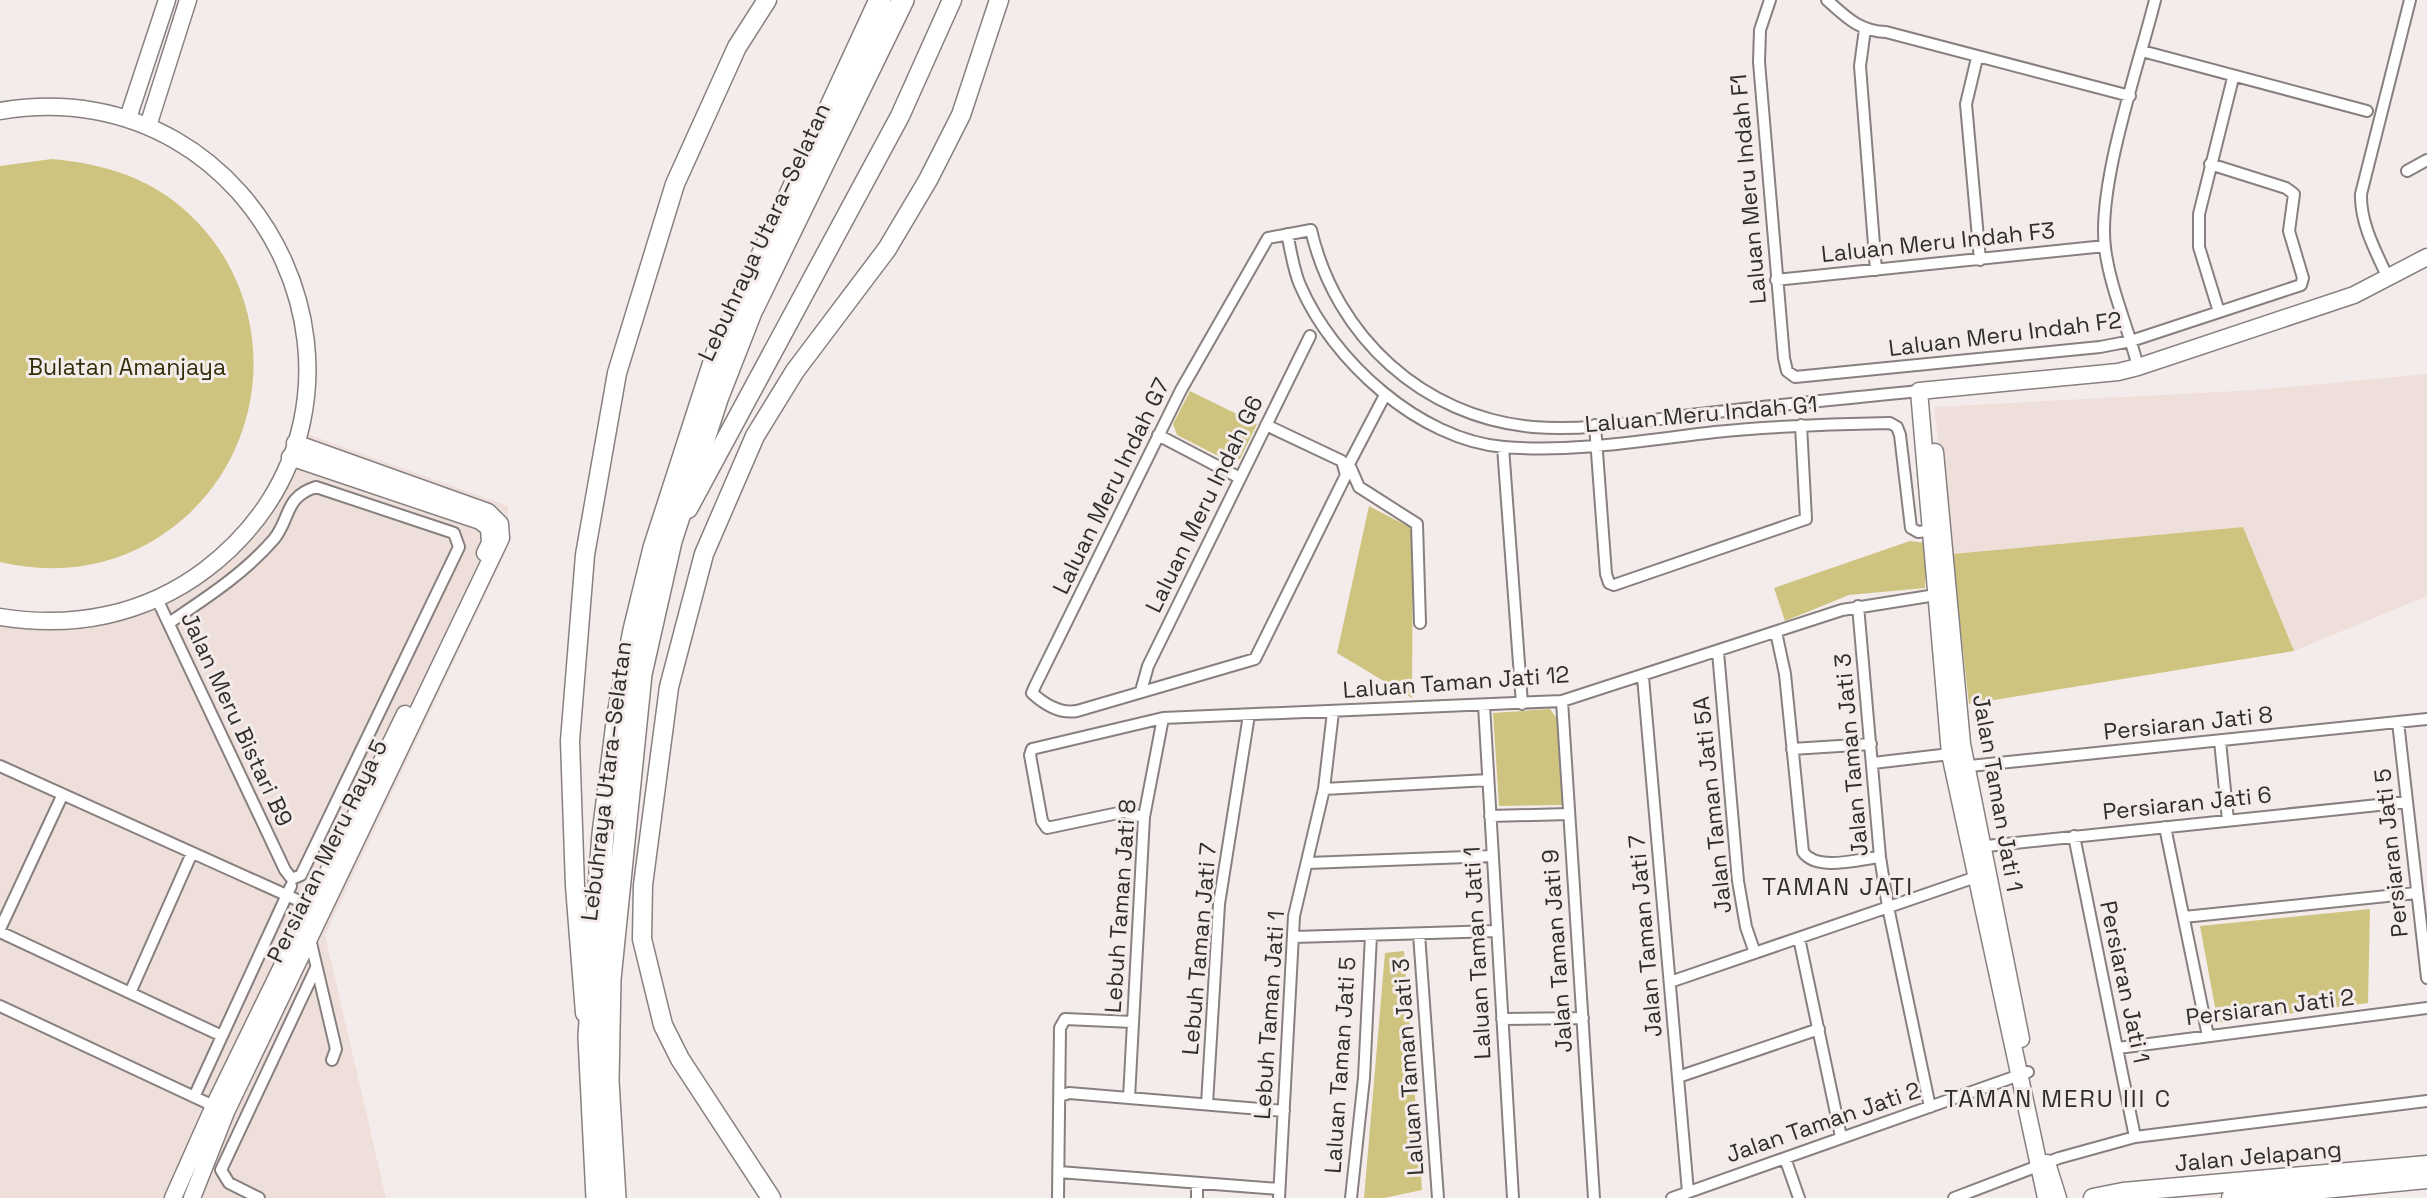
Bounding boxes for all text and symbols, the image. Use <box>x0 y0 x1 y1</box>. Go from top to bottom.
street label: Laluan Meru Indah F1 <box>1723 73 1773 305</box>
street label: Lebuhraya Utara–Selatan <box>691 98 837 366</box>
street label: Laluan Meru Indah F3 <box>1820 215 2056 269</box>
street label: Laluan Meru Indah F2 <box>1887 305 2123 363</box>
park label: Bulatan Amanjaya <box>28 352 226 382</box>
street label: Laluan Meru Indah G7 <box>1046 373 1176 599</box>
street label: Laluan Meru Indah G1 <box>1583 389 1819 439</box>
street label: Laluan Meru Indah G6 <box>1138 391 1270 617</box>
street label: Jalan Meru Bistari B9 <box>174 607 300 831</box>
street label: Lebuhraya Utara–Selatan <box>574 639 638 923</box>
street label: Jalan Taman Jati 3 <box>1827 652 1875 858</box>
street label: Laluan Taman Jati 12 <box>1342 659 1570 705</box>
street label: Jalan Taman Jati 1 <box>1966 692 2030 894</box>
street label: Jalan Taman Jati 5A <box>1686 695 1738 915</box>
street label: Persiaran Jati 8 <box>2102 699 2274 747</box>
street label: Persiaran Meru Raya 5 <box>260 734 394 968</box>
street label: Persiaran Jati 5 <box>2367 767 2415 939</box>
street label: Persiaran Jati 6 <box>2101 779 2273 827</box>
street label: Lebuh Taman Jati 8 <box>1098 798 1142 1014</box>
street label: Jalan Taman Jati 7 <box>1621 834 1669 1038</box>
street label: Lebuh Taman Jati 7 <box>1175 842 1223 1056</box>
street label: Laluan Taman Jati 1 <box>1456 846 1498 1060</box>
street label: Jalan Taman Jati 9 <box>1535 848 1579 1054</box>
district label: TAMAN JATI <box>1762 871 1914 902</box>
street label: Persiaran Jati 1 <box>2093 898 2157 1066</box>
street label: Lebuh Taman Jati 1 <box>1247 909 1291 1121</box>
street label: Laluan Taman Jati 5 <box>1317 956 1363 1174</box>
street label: Laluan Taman Jati 3 <box>1385 957 1431 1177</box>
street label: Persiaran Jati 2 <box>2184 982 2356 1032</box>
street label: Jalan Taman Jati 2 <box>1722 1075 1924 1169</box>
district label: TAMAN MERU III C <box>1944 1083 2172 1114</box>
street label: Jalan Jelapang <box>2173 1134 2343 1178</box>

